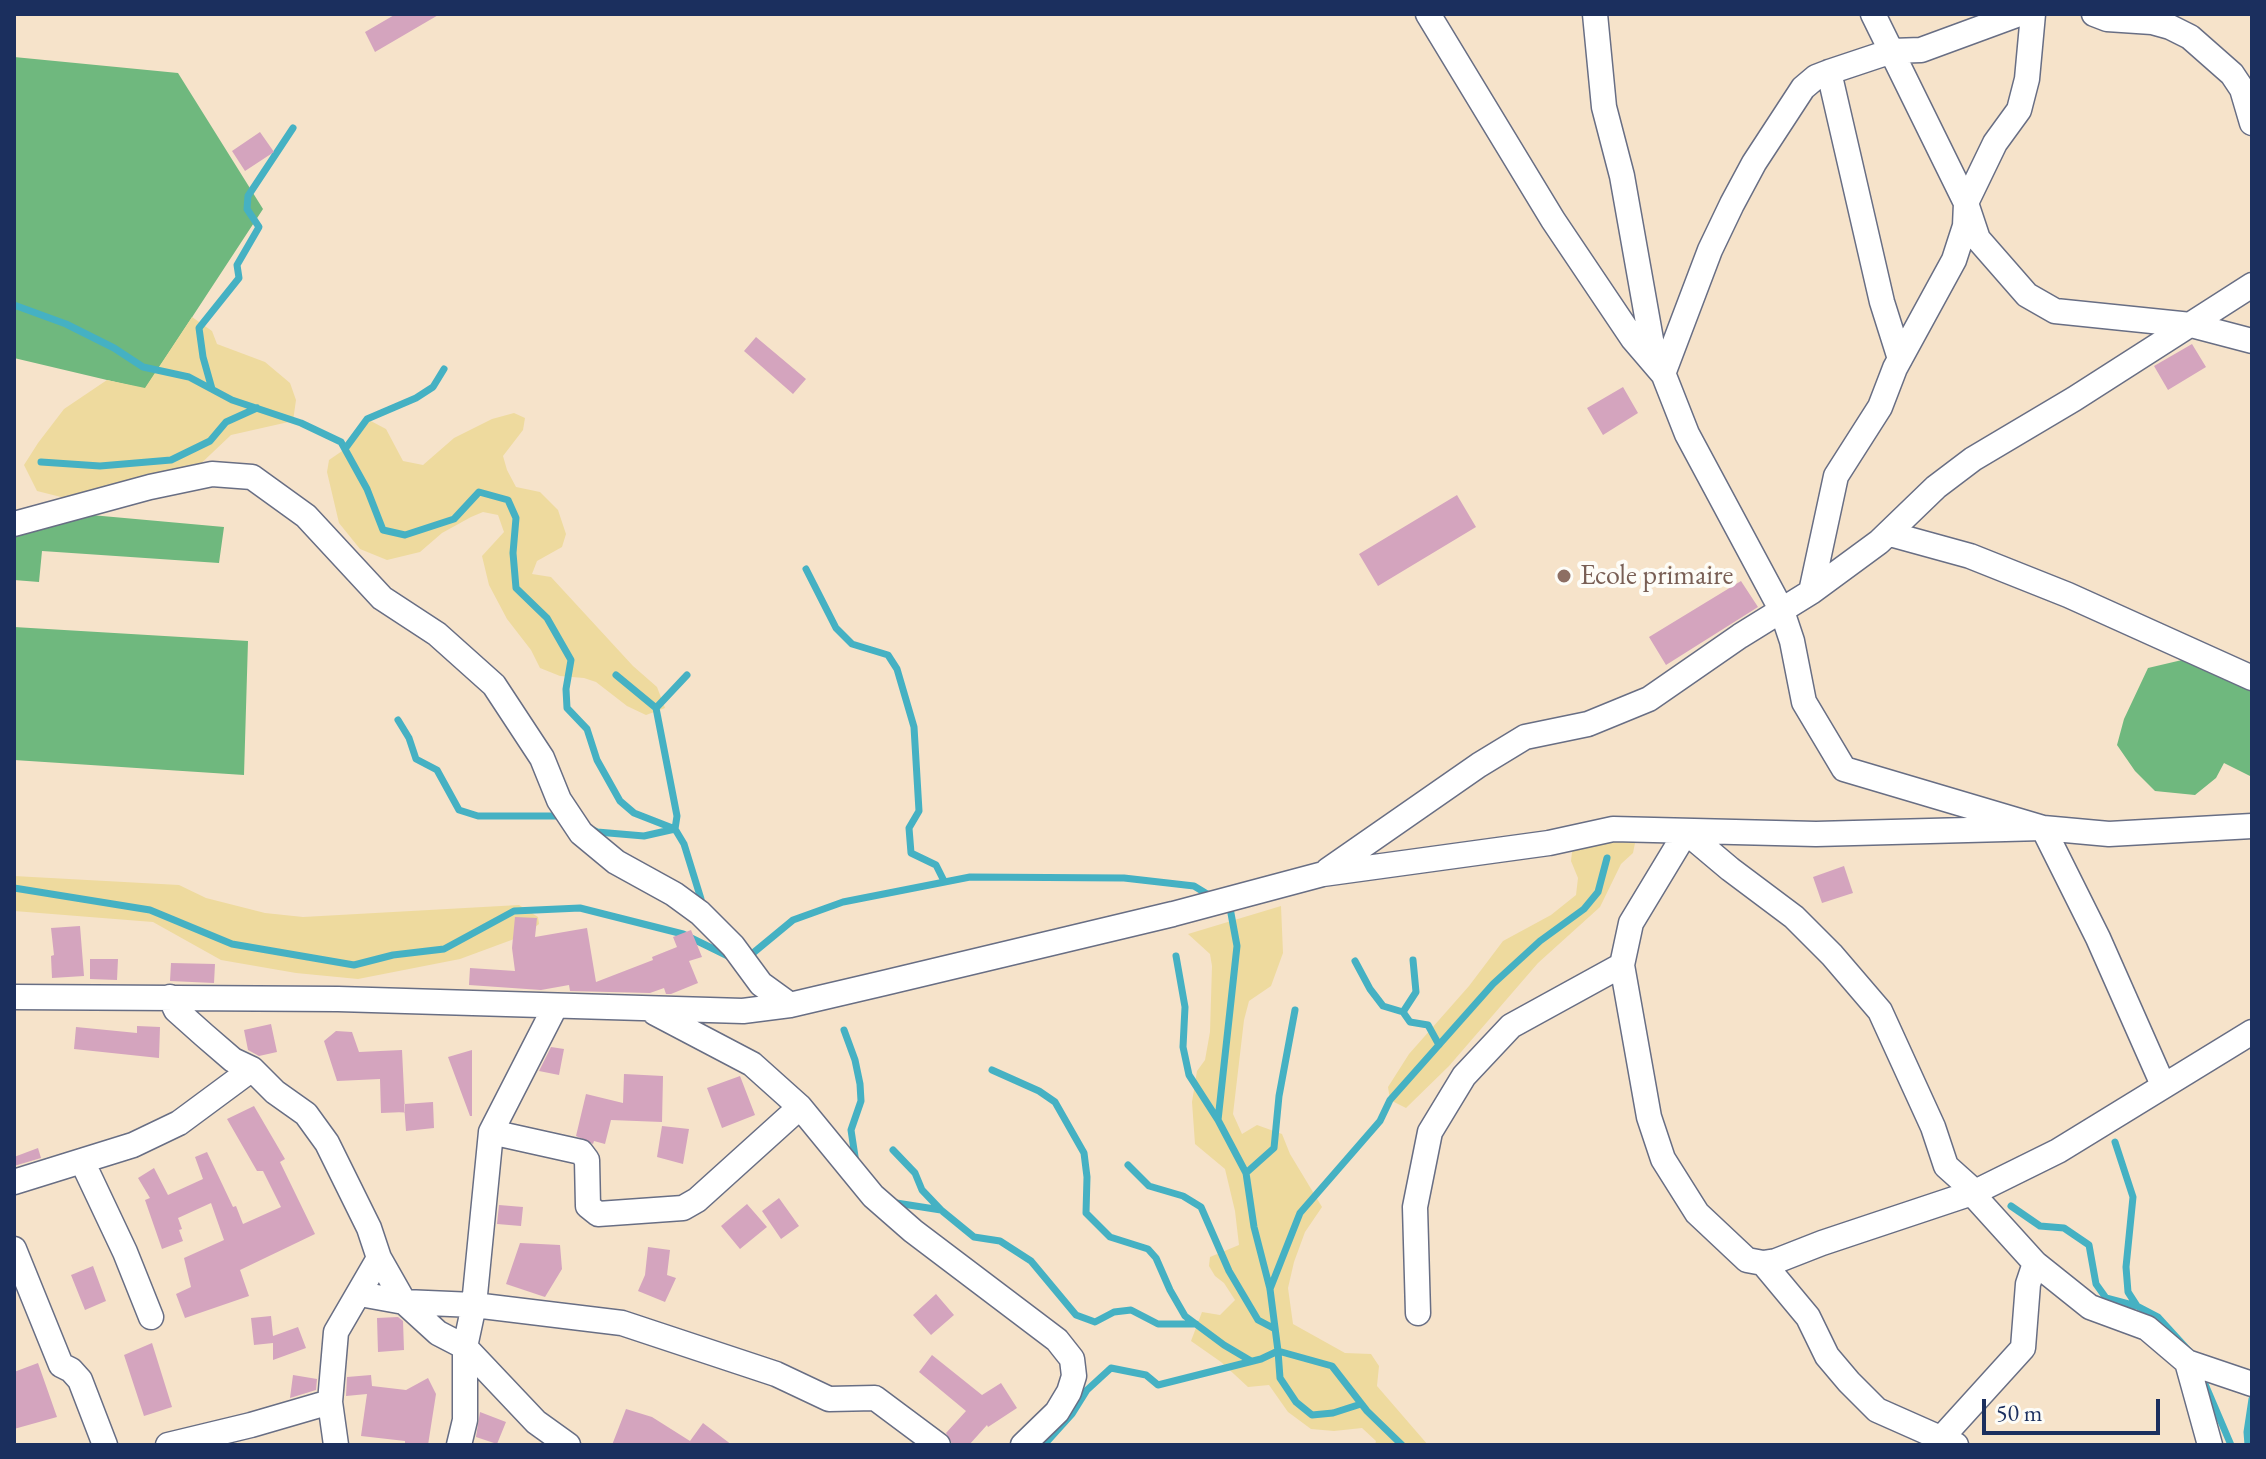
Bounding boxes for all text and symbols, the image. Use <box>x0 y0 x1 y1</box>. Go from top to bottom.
place label: Ecole primaire <box>1580 559 1733 593</box>
marker: Ecole primaire <box>1555 567 1573 585</box>
scale bar <box>1986 1383 2164 1433</box>
text: 50 m <box>1996 1397 2043 1428</box>

